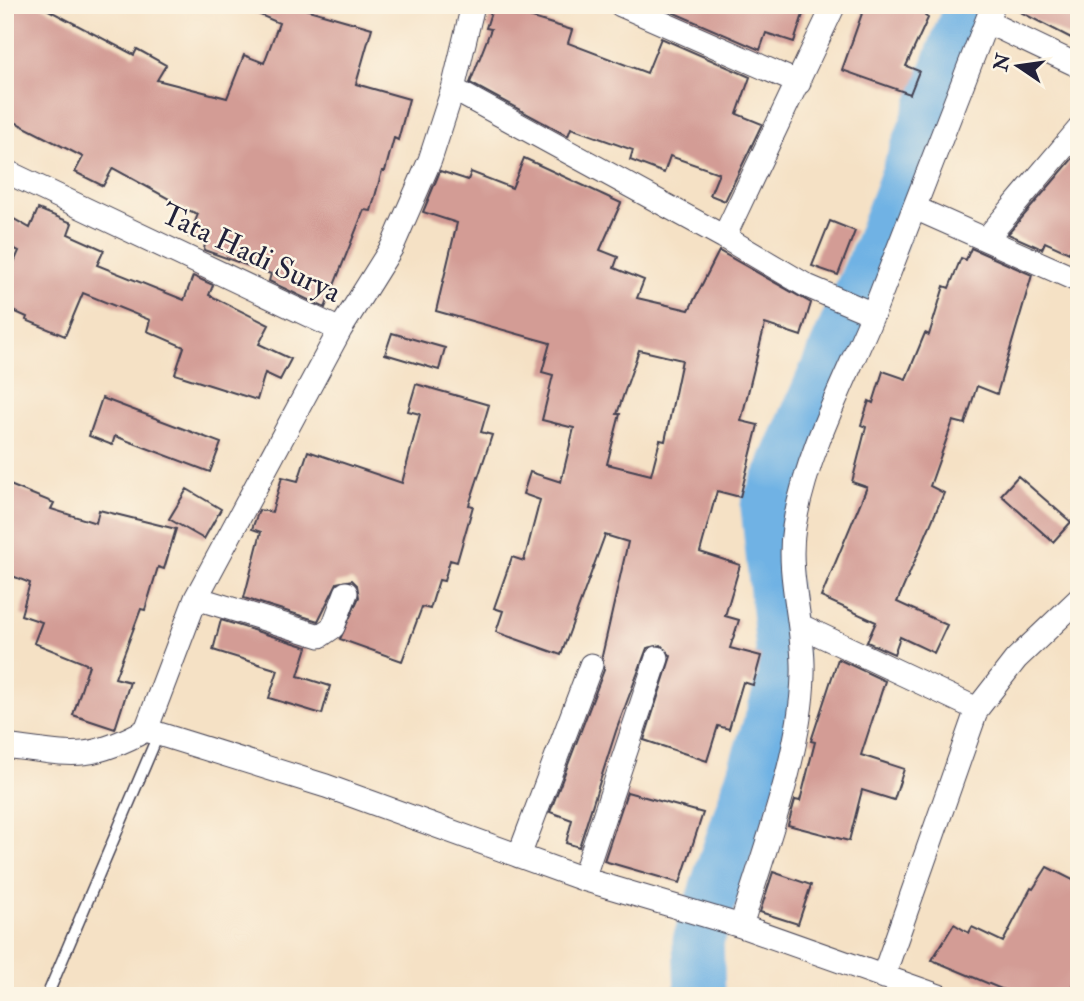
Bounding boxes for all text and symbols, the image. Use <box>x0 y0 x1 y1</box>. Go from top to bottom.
north arrow <box>982 32 1052 102</box>
text: N <box>989 50 1016 74</box>
street label: Tata Hadi Surya <box>155 195 347 311</box>

